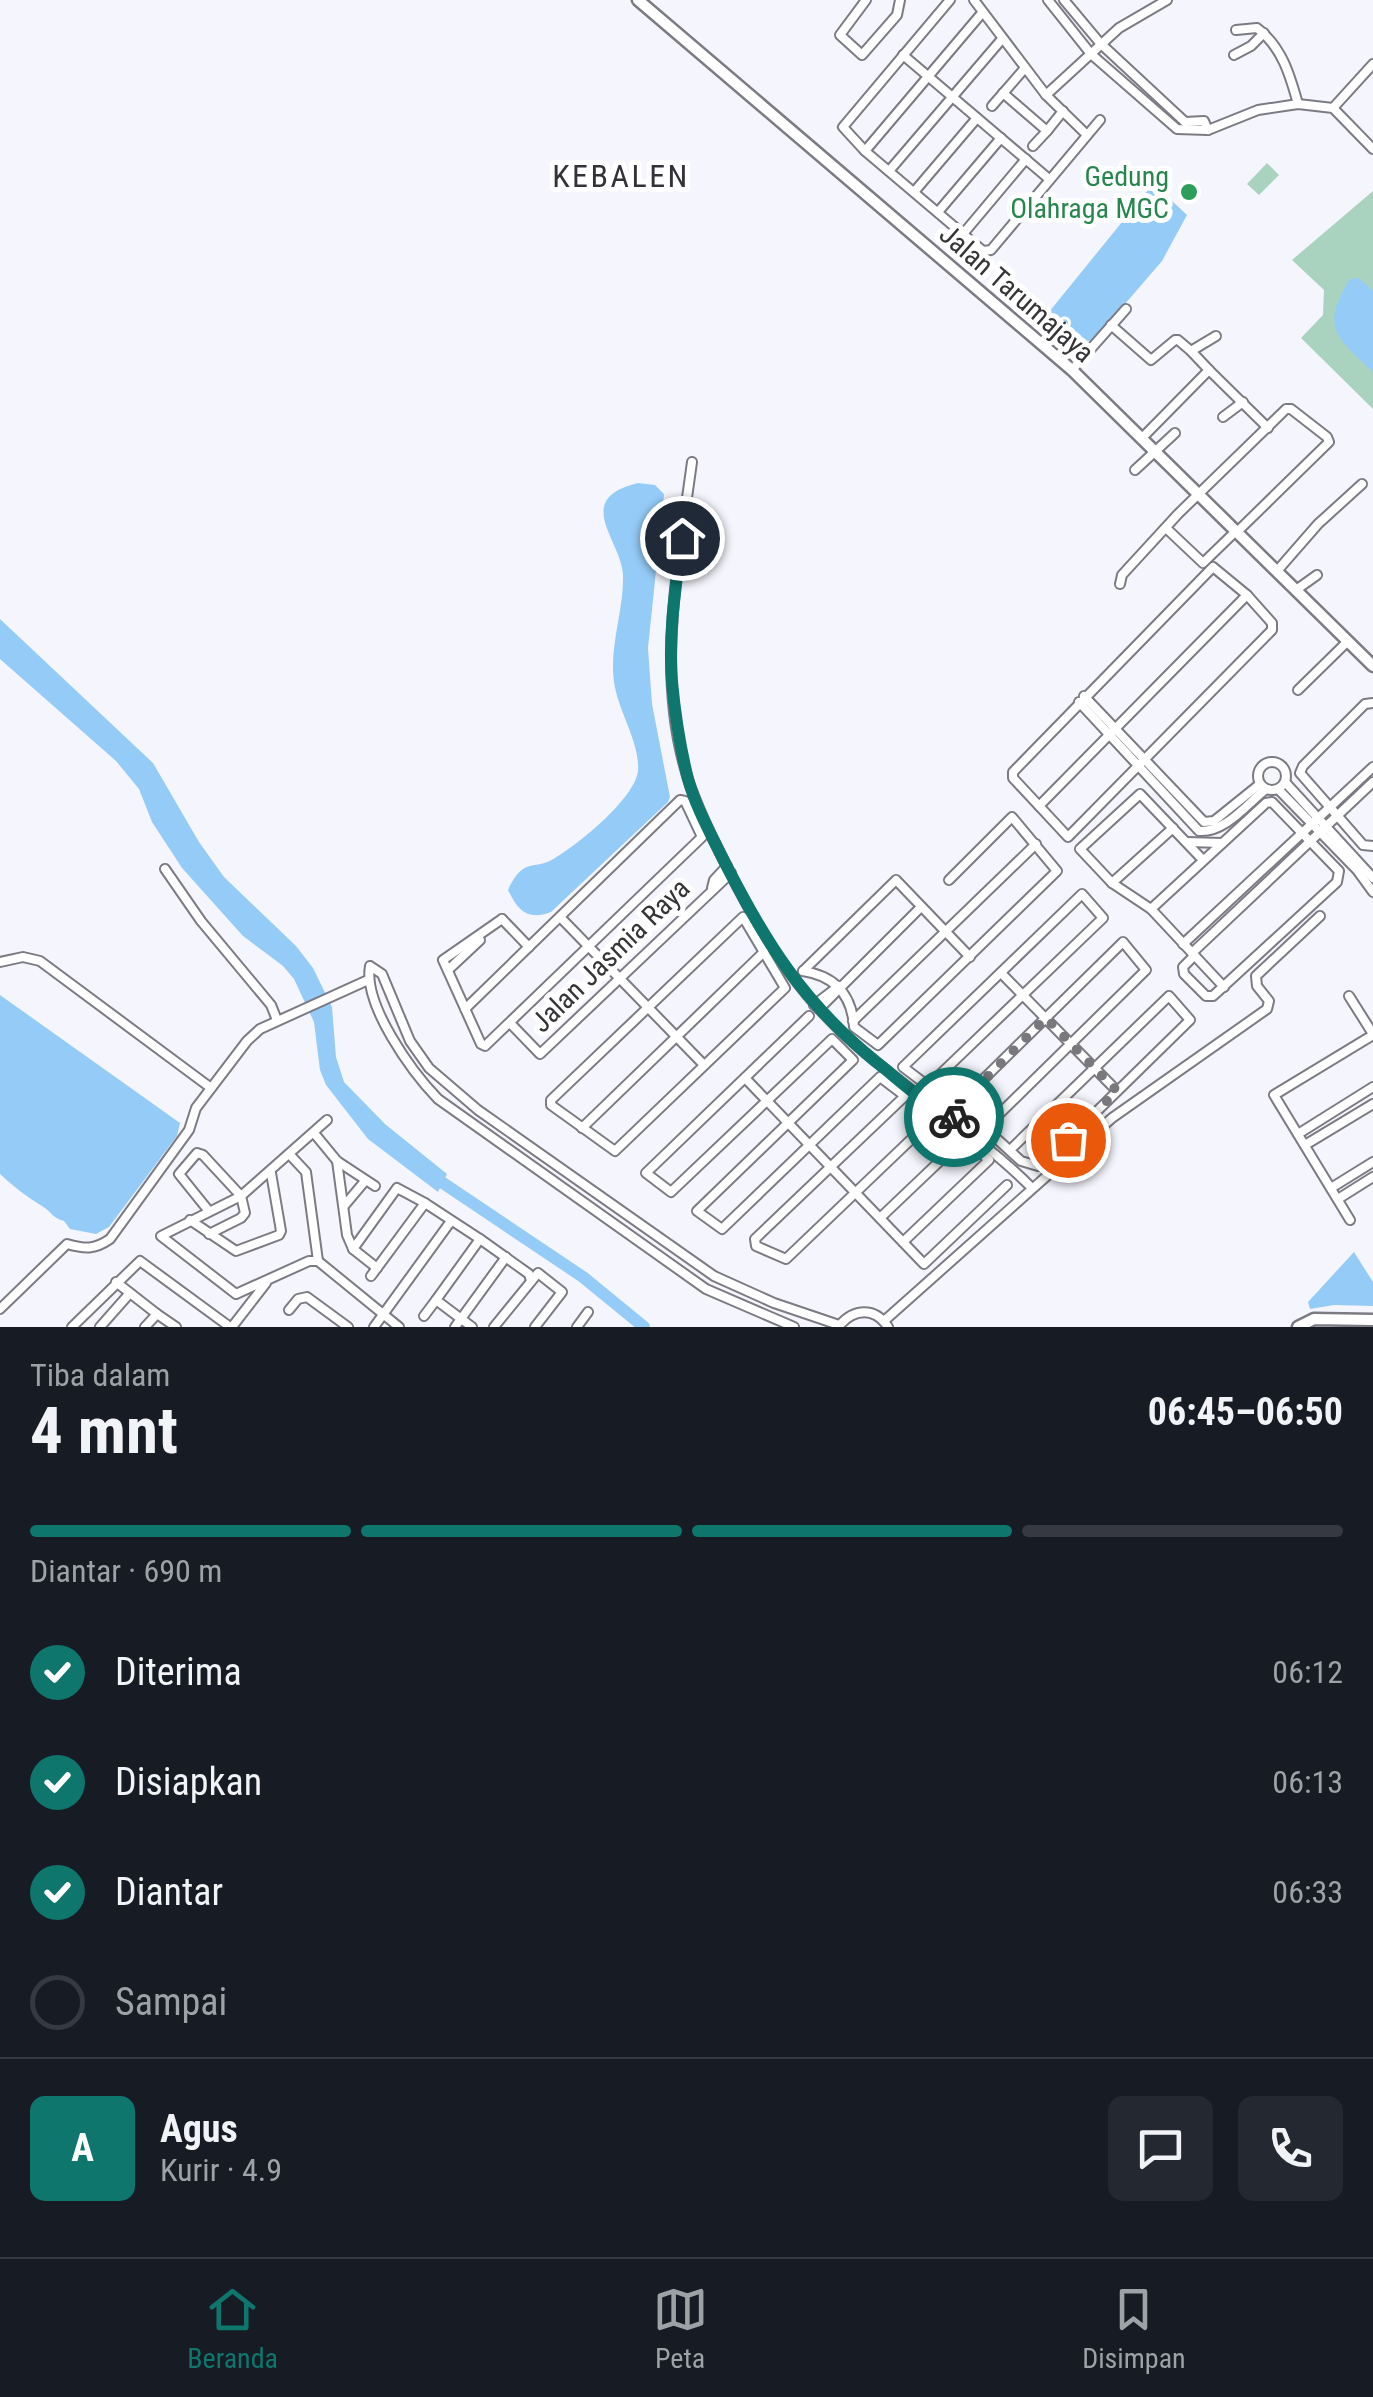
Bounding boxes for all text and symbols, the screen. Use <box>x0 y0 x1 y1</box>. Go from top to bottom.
district label: KEBALEN <box>552 157 690 195</box>
place label: Gedung Olahraga MGC <box>1010 160 1169 225</box>
marker: Gedung Olahraga MGC <box>1178 181 1200 203</box>
street label: Jalan Tarumajaya <box>933 217 1101 369</box>
pin <box>640 496 725 581</box>
icon: home <box>655 511 710 566</box>
street label: Jalan Jasmia Raya <box>525 872 696 1039</box>
courier <box>904 1067 1004 1167</box>
icon: bike <box>927 1090 982 1145</box>
pin <box>1026 1098 1111 1183</box>
icon: bag <box>1041 1113 1096 1168</box>
text: Tiba dalam <box>30 1356 170 1394</box>
text: 06:45–06:50 <box>1148 1390 1343 1434</box>
text: 4 mnt <box>30 1393 178 1469</box>
text: Diantar · 690 m <box>30 1552 222 1590</box>
icon: check <box>30 1645 85 1700</box>
text: Diterima <box>115 1650 242 1694</box>
text: 06:12 <box>1272 1653 1343 1691</box>
icon: check <box>30 1755 85 1810</box>
text: Disiapkan <box>115 1760 262 1804</box>
text: 06:13 <box>1272 1763 1343 1801</box>
icon: check <box>30 1865 85 1920</box>
text: Diantar <box>115 1870 223 1914</box>
text: 06:33 <box>1272 1873 1343 1911</box>
text: Sampai <box>115 1980 227 2024</box>
button: chat <box>1108 2096 1213 2201</box>
button: phone <box>1238 2096 1343 2201</box>
text: Agus <box>160 2107 238 2151</box>
text: A <box>71 2126 94 2170</box>
text: Kurir · 4.9 <box>160 2151 282 2189</box>
tab: Beranda <box>187 2282 278 2375</box>
tab: Peta <box>653 2282 708 2375</box>
tab: Disimpan <box>1082 2282 1186 2375</box>

